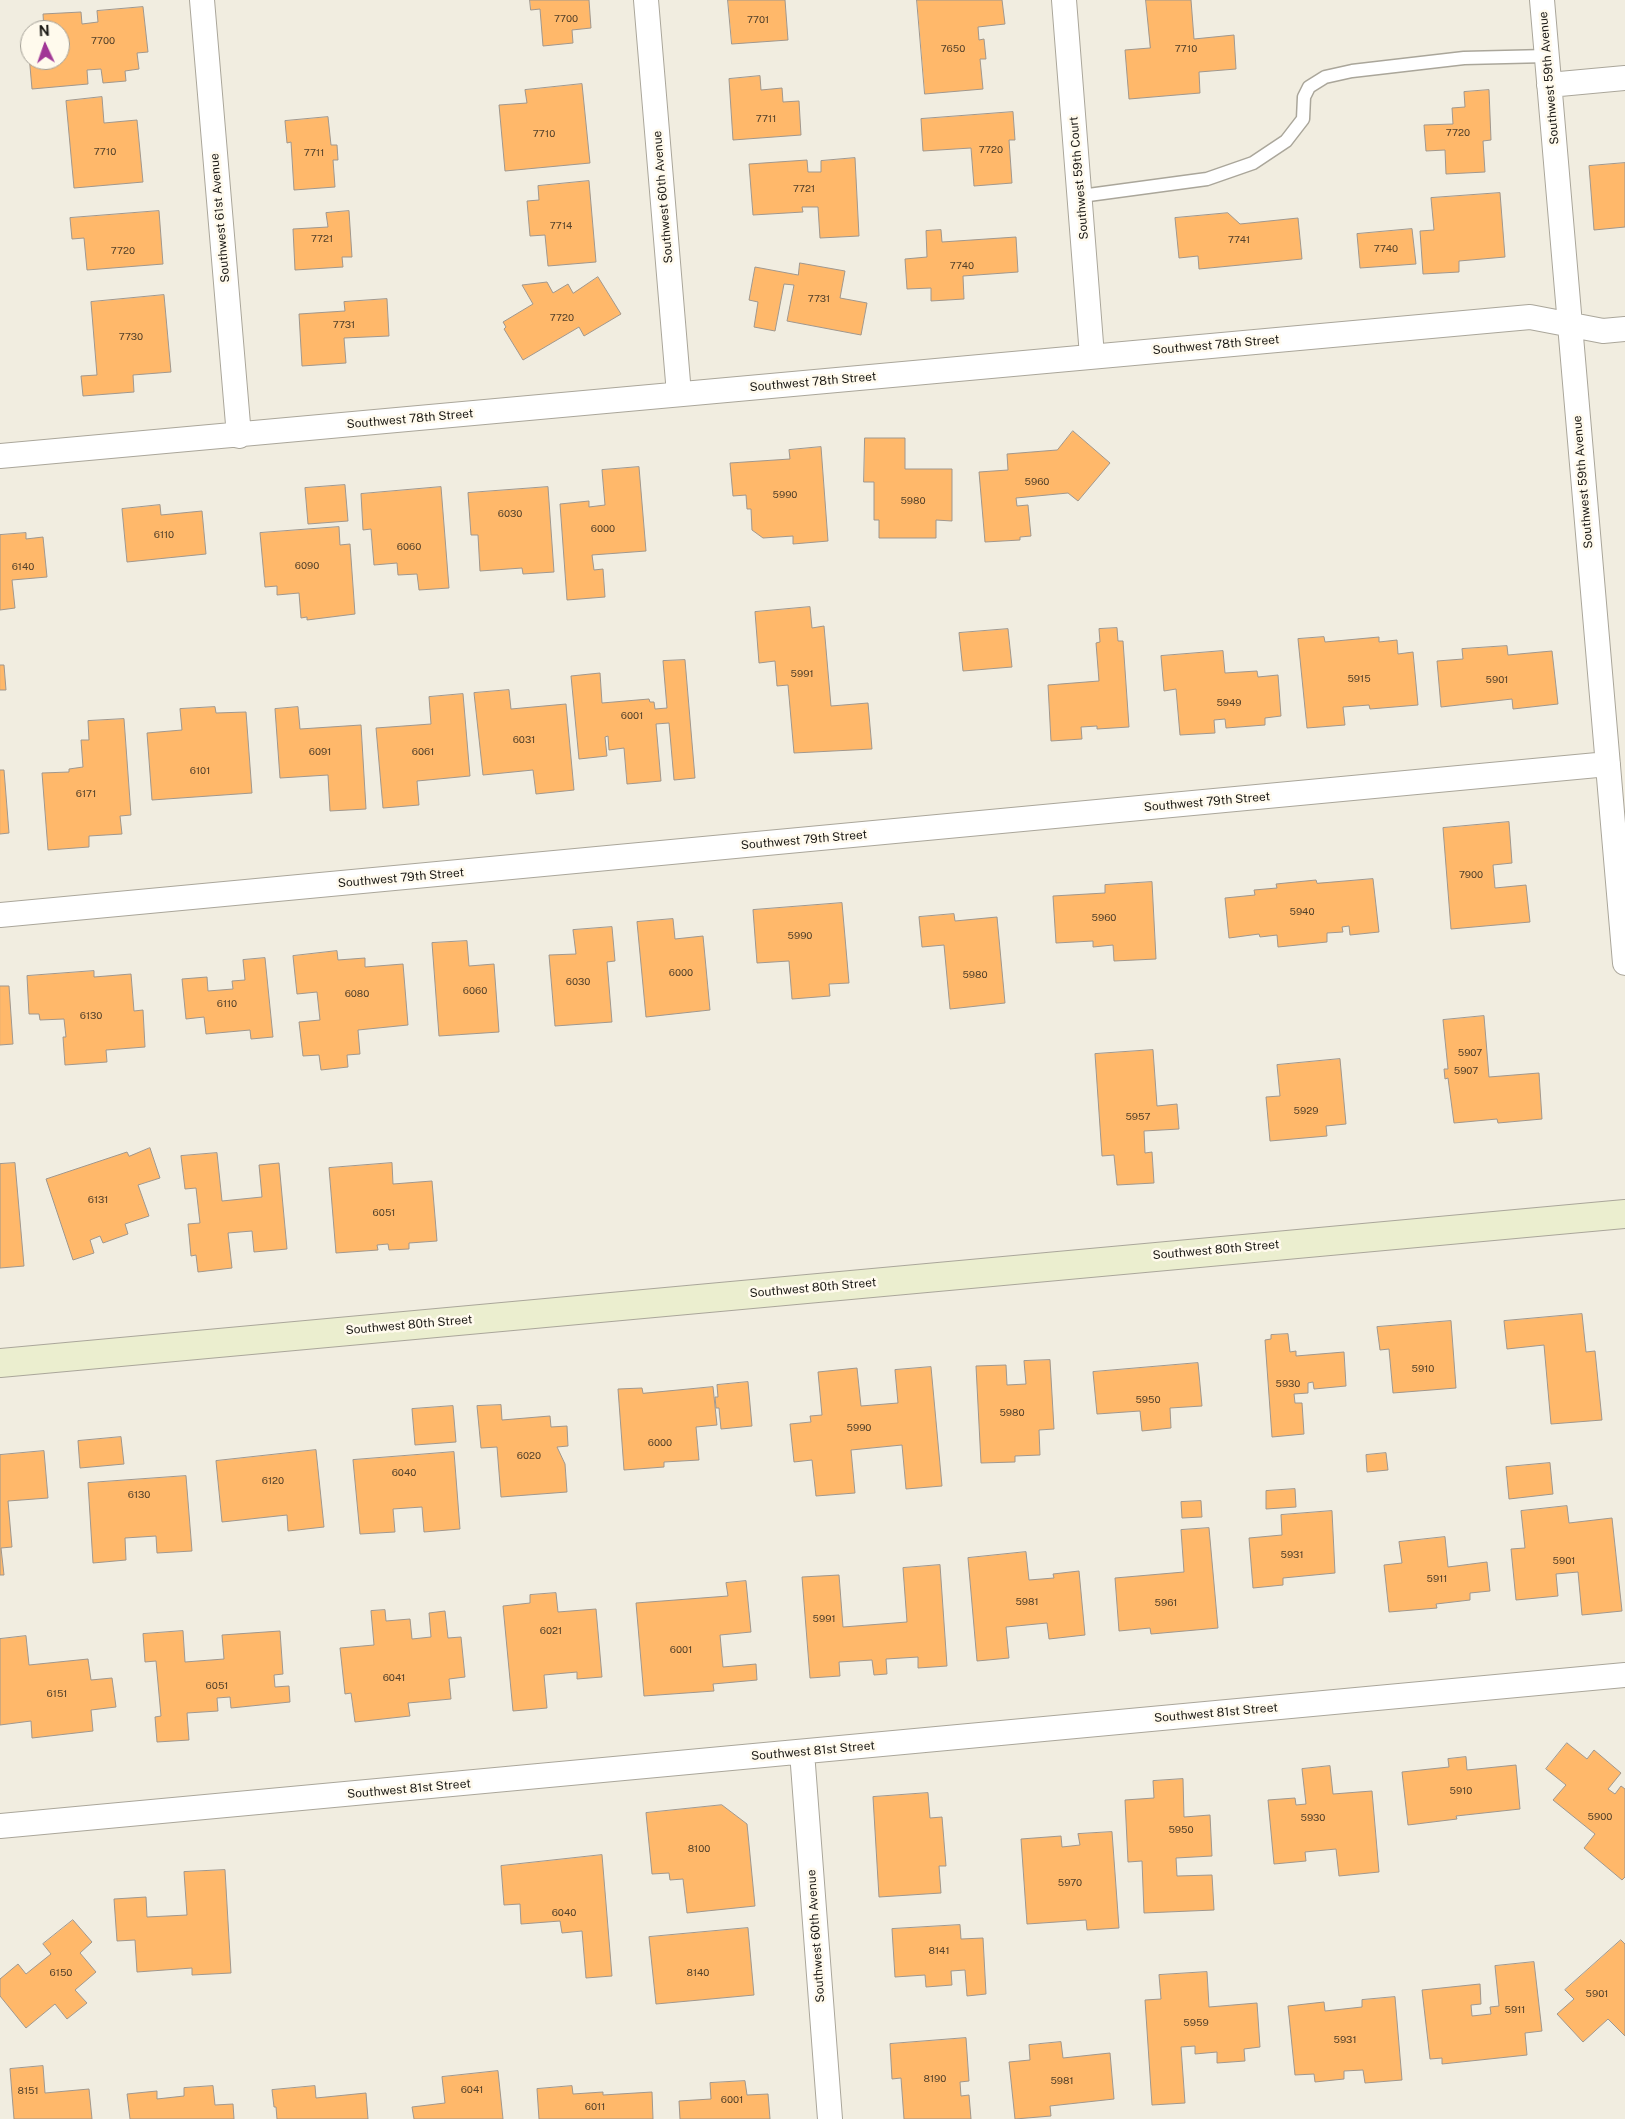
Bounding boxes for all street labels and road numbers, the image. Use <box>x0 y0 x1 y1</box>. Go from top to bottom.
street label: Southwest 59th Avenue <box>1536 11 1562 145</box>
street label: Southwest 59th Court <box>1066 116 1092 240</box>
street label: Southwest 60th Avenue <box>650 130 676 264</box>
street label: Southwest 61st Avenue <box>207 153 233 283</box>
street label: Southwest 78th Street <box>1152 332 1280 358</box>
street label: Southwest 78th Street <box>749 369 877 395</box>
street label: Southwest 78th Street <box>346 406 474 432</box>
street label: Southwest 59th Avenue <box>1570 415 1596 549</box>
street label: Southwest 79th Street <box>1143 789 1271 815</box>
street label: Southwest 79th Street <box>740 827 868 853</box>
street label: Southwest 79th Street <box>337 865 465 891</box>
street label: Southwest 80th Street <box>1152 1237 1280 1263</box>
street label: Southwest 80th Street <box>749 1275 877 1301</box>
street label: Southwest 80th Street <box>345 1312 473 1338</box>
street label: Southwest 81st Street <box>1154 1700 1278 1726</box>
street label: Southwest 81st Street <box>751 1738 875 1764</box>
street label: Southwest 81st Street <box>347 1776 471 1802</box>
street label: Southwest 60th Avenue <box>804 1869 828 2003</box>

